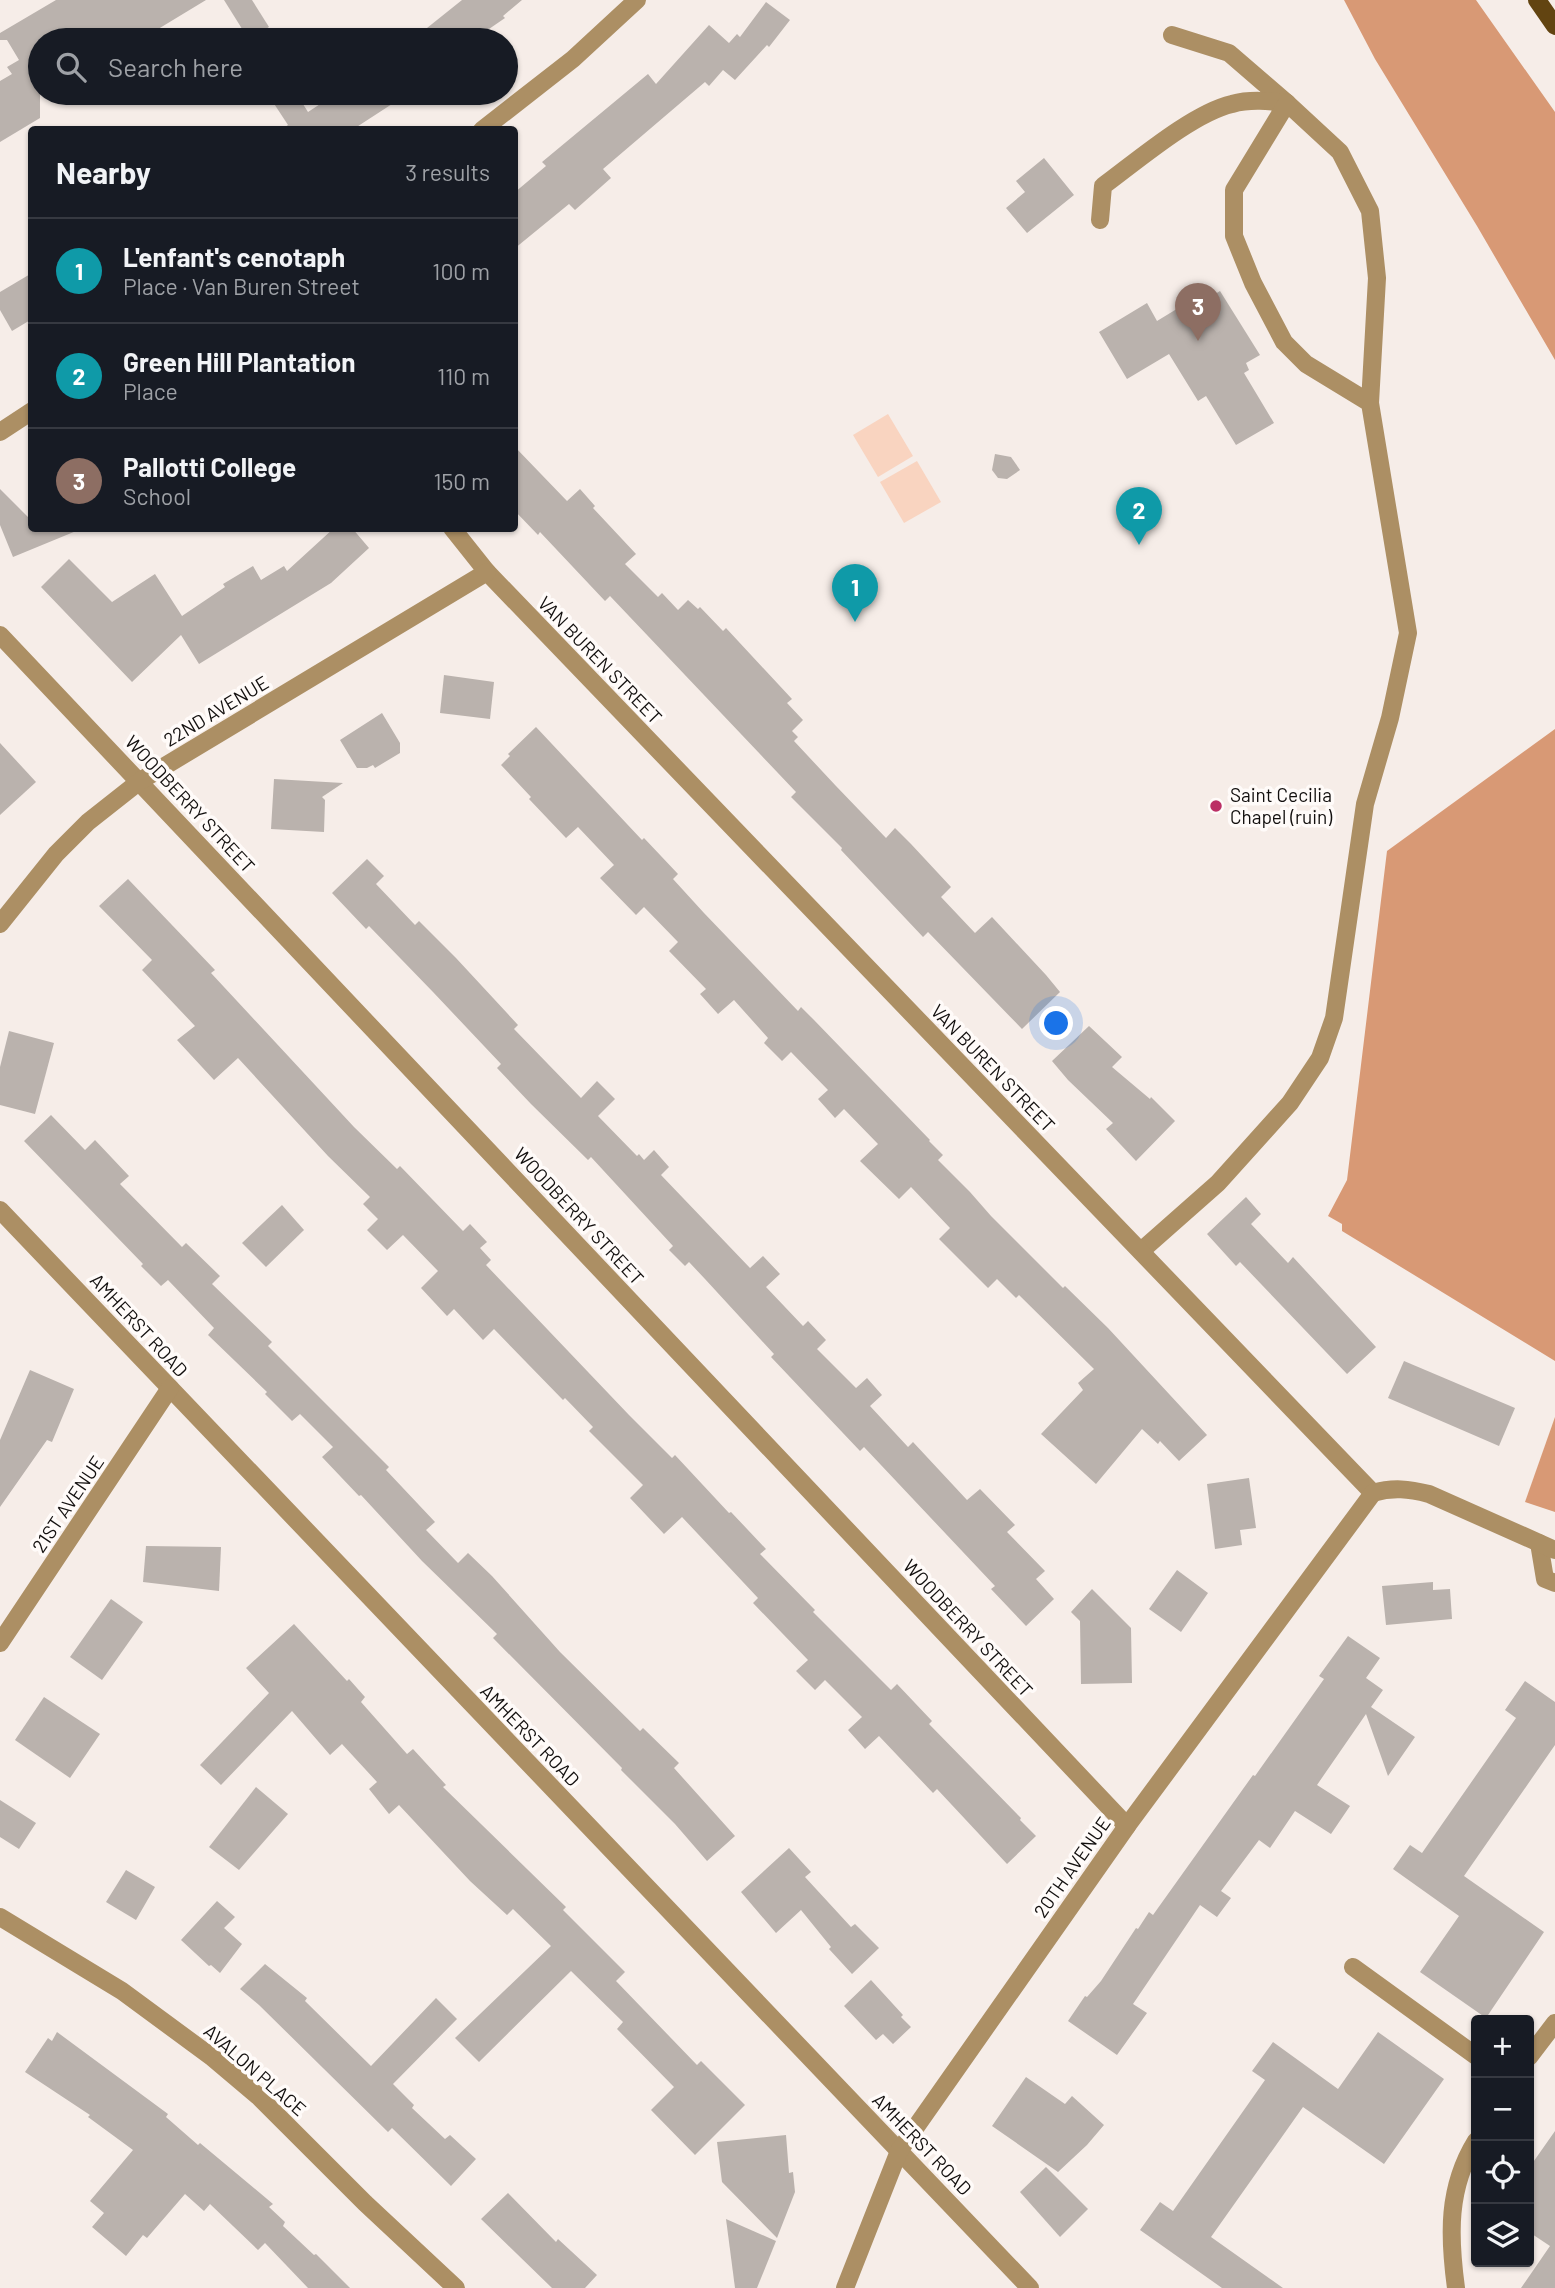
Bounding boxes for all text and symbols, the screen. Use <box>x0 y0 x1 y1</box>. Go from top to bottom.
search box <box>28 28 518 105</box>
icon: search <box>52 48 90 86</box>
text: Search here <box>108 51 243 82</box>
text: Nearby <box>56 154 151 190</box>
text: 3 results <box>405 158 490 186</box>
text: L'enfant's cenotaph <box>123 241 345 272</box>
text: 1 <box>75 257 83 285</box>
text: 100 m <box>432 257 490 285</box>
text: Place · Van Buren Street <box>123 272 360 300</box>
pin: 3 <box>1175 283 1221 341</box>
text: Green Hill Plantation <box>123 346 356 377</box>
text: 2 <box>73 362 85 390</box>
text: 110 m <box>437 362 490 390</box>
text: Place <box>123 377 178 405</box>
text: Pallotti College <box>123 451 296 482</box>
text: 3 <box>73 467 85 495</box>
text: 150 m <box>434 467 490 495</box>
text: School <box>123 482 191 510</box>
pin: 2 <box>1116 487 1162 545</box>
pin: 1 <box>832 564 878 622</box>
street label: VAN BUREN STREET <box>534 591 667 728</box>
street label: 22ND AVENUE <box>159 670 272 751</box>
street label: WOODBERRY STREET <box>121 730 260 877</box>
place label: Saint Cecilia Chapel (ruin) <box>1230 783 1333 828</box>
marker: Saint Cecilia Chapel (ruin) <box>1208 798 1224 814</box>
street label: VAN BUREN STREET <box>927 999 1060 1136</box>
your location <box>1039 1006 1073 1040</box>
street label: WOODBERRY STREET <box>510 1142 649 1289</box>
street label: AMHERST ROAD <box>86 1268 193 1381</box>
street label: 21ST AVENUE <box>27 1451 108 1556</box>
street label: WOODBERRY STREET <box>899 1554 1038 1701</box>
street label: AMHERST ROAD <box>476 1679 585 1790</box>
street label: 20TH AVENUE <box>1028 1812 1115 1921</box>
map controls <box>1471 2015 1534 2267</box>
button: + <box>1471 2015 1534 2078</box>
street label: AVALON PLACE <box>199 2019 311 2120</box>
button: − <box>1471 2078 1534 2141</box>
street label: AMHERST ROAD <box>868 2088 977 2199</box>
button: locate <box>1471 2141 1534 2204</box>
button: layers <box>1471 2204 1534 2267</box>

